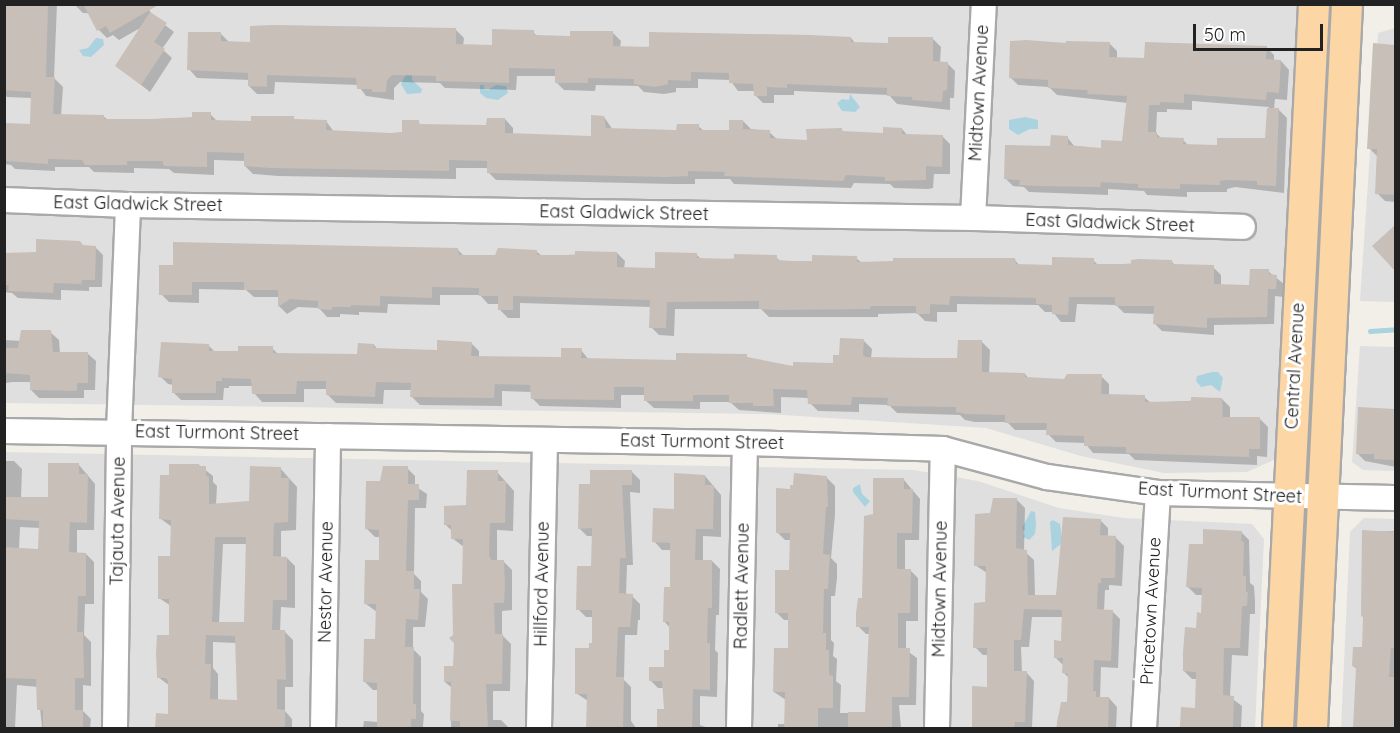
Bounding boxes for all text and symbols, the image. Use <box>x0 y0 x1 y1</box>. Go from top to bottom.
scale bar <box>1196 12 1326 50</box>
text: 50 m <box>1204 23 1246 46</box>
street label: Midtown Avenue <box>965 24 993 162</box>
street label: East Gladwick Street <box>53 192 223 216</box>
street label: East Gladwick Street <box>539 201 709 225</box>
street label: East Gladwick Street <box>1025 209 1195 237</box>
street label: Central Avenue <box>1281 302 1309 430</box>
street label: East Turmont Street <box>135 421 299 445</box>
street label: East Turmont Street <box>620 430 784 454</box>
street label: Tajauta Avenue <box>106 456 130 586</box>
street label: East Turmont Street <box>1137 478 1303 508</box>
street label: Midtown Avenue <box>928 520 952 658</box>
street label: Nestor Avenue <box>314 521 338 643</box>
street label: Hillford Avenue <box>530 521 554 647</box>
street label: Radlett Avenue <box>730 522 754 650</box>
street label: Pricetown Avenue <box>1136 536 1166 686</box>

